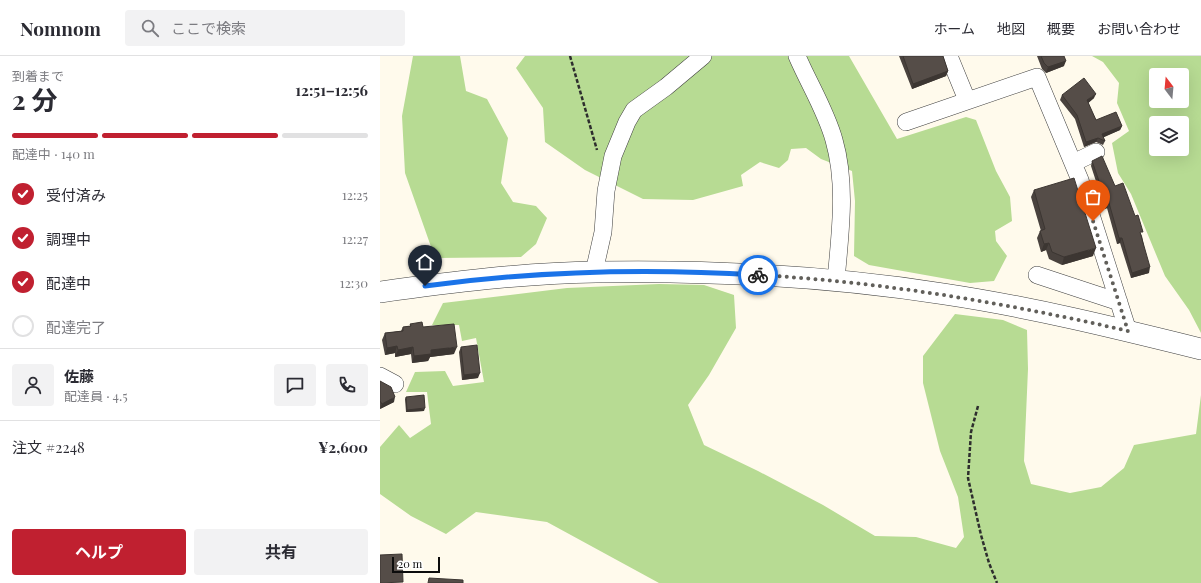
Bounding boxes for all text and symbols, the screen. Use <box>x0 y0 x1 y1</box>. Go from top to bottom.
search box <box>125 10 405 46</box>
text: Nomnom <box>20 15 101 41</box>
icon: search <box>139 17 161 39</box>
text: ここで検索 <box>171 18 246 38</box>
text: ホーム <box>933 19 975 38</box>
text: 地図 <box>997 19 1025 38</box>
text: 概要 <box>1047 19 1075 38</box>
text: お問い合わせ <box>1097 19 1181 38</box>
text: 到着まで <box>12 67 64 84</box>
north arrow <box>1149 68 1189 108</box>
map controls <box>1149 68 1189 156</box>
text: 12:51–12:56 <box>295 80 368 100</box>
text: 2 分 <box>12 82 57 117</box>
button: layers <box>1149 116 1189 156</box>
text: 配達中 · 140 m <box>12 145 95 162</box>
pin <box>1076 180 1110 221</box>
icon: check <box>12 183 34 205</box>
text: 受付済み <box>46 185 106 205</box>
text: 12:25 <box>342 186 368 203</box>
icon: bag <box>1082 186 1104 208</box>
icon: check <box>12 227 34 249</box>
text: 調理中 <box>46 229 91 249</box>
text: 12:27 <box>342 230 368 247</box>
pin <box>408 245 442 286</box>
icon: home <box>414 251 436 273</box>
courier <box>738 255 778 295</box>
icon: bike <box>747 264 769 286</box>
icon: check <box>12 271 34 293</box>
text: 配達中 <box>46 273 91 293</box>
text: 12:30 <box>340 274 368 291</box>
text: 配達完了 <box>46 317 106 337</box>
button: person <box>12 364 54 406</box>
button: chat <box>274 364 316 406</box>
button: phone <box>326 364 368 406</box>
text: 佐藤 <box>64 366 94 386</box>
text: 配達員 · 4.5 <box>64 387 128 404</box>
text: 注文 #2248 <box>12 437 85 457</box>
text: ¥2,600 <box>318 437 368 457</box>
button: ヘルプ <box>12 529 186 575</box>
button: 共有 <box>194 529 368 575</box>
scale bar <box>392 555 440 574</box>
text: 20 m <box>398 556 422 571</box>

